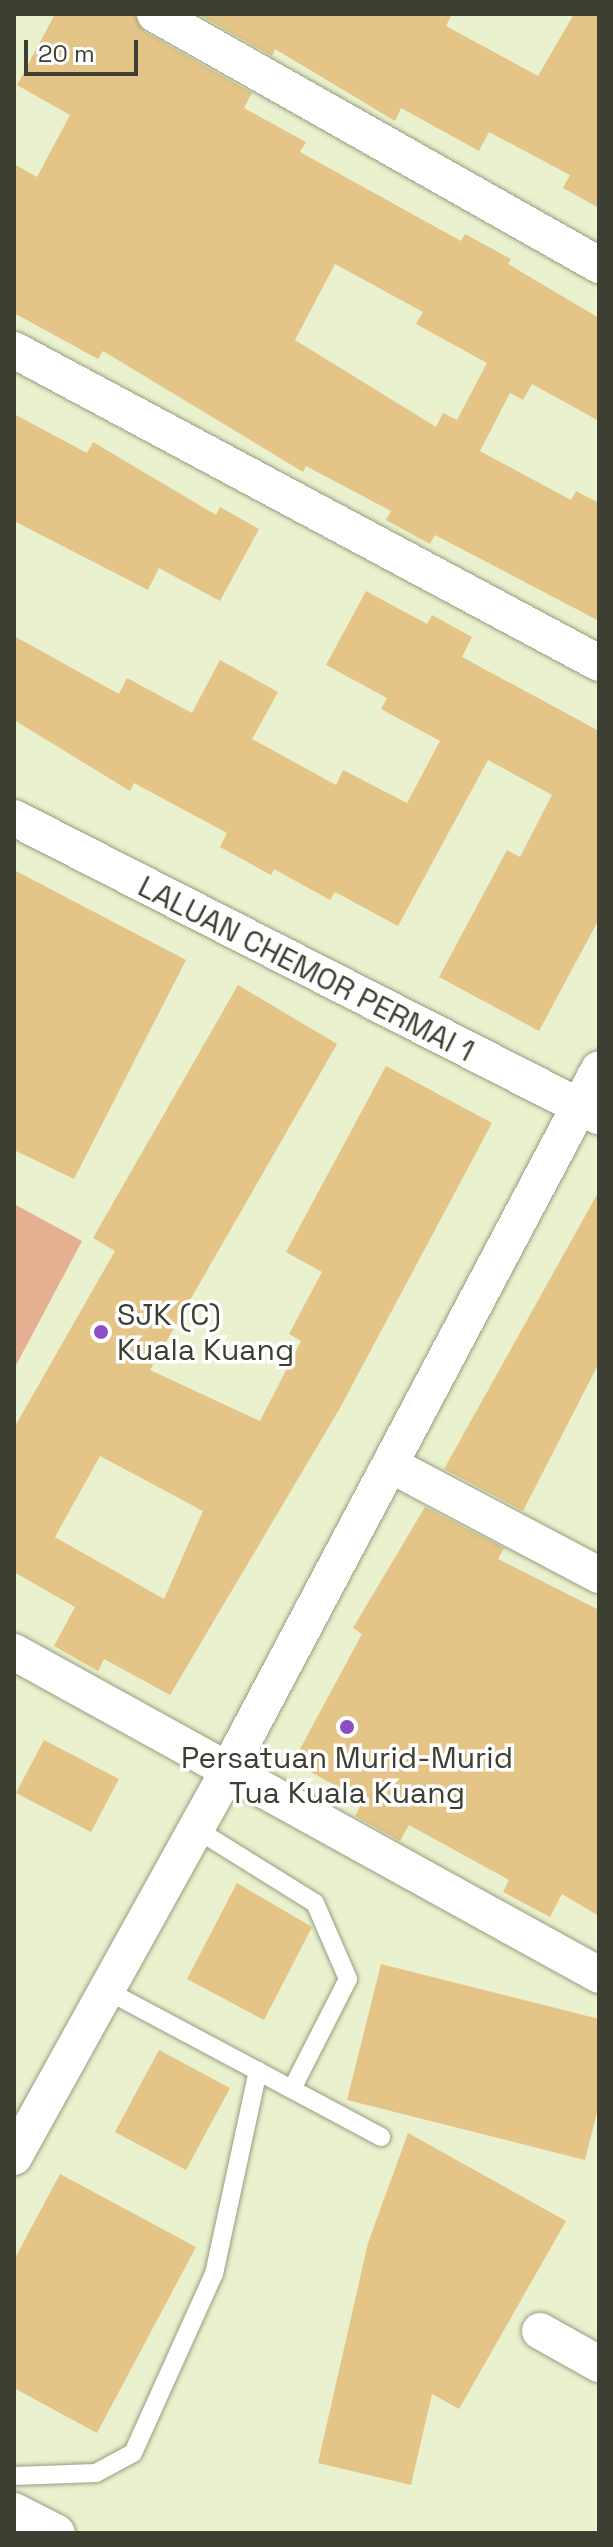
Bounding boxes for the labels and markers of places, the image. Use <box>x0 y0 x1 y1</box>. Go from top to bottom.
place label: SJK (C) Kuala Kuang <box>117 1297 294 1368</box>
marker: SJK (C) Kuala Kuang <box>92 1323 110 1341</box>
marker: Persatuan Murid-Murid Tua Kuala Kuang <box>338 1718 356 1736</box>
place label: Persatuan Murid-Murid Tua Kuala Kuang <box>181 1740 513 1810</box>

